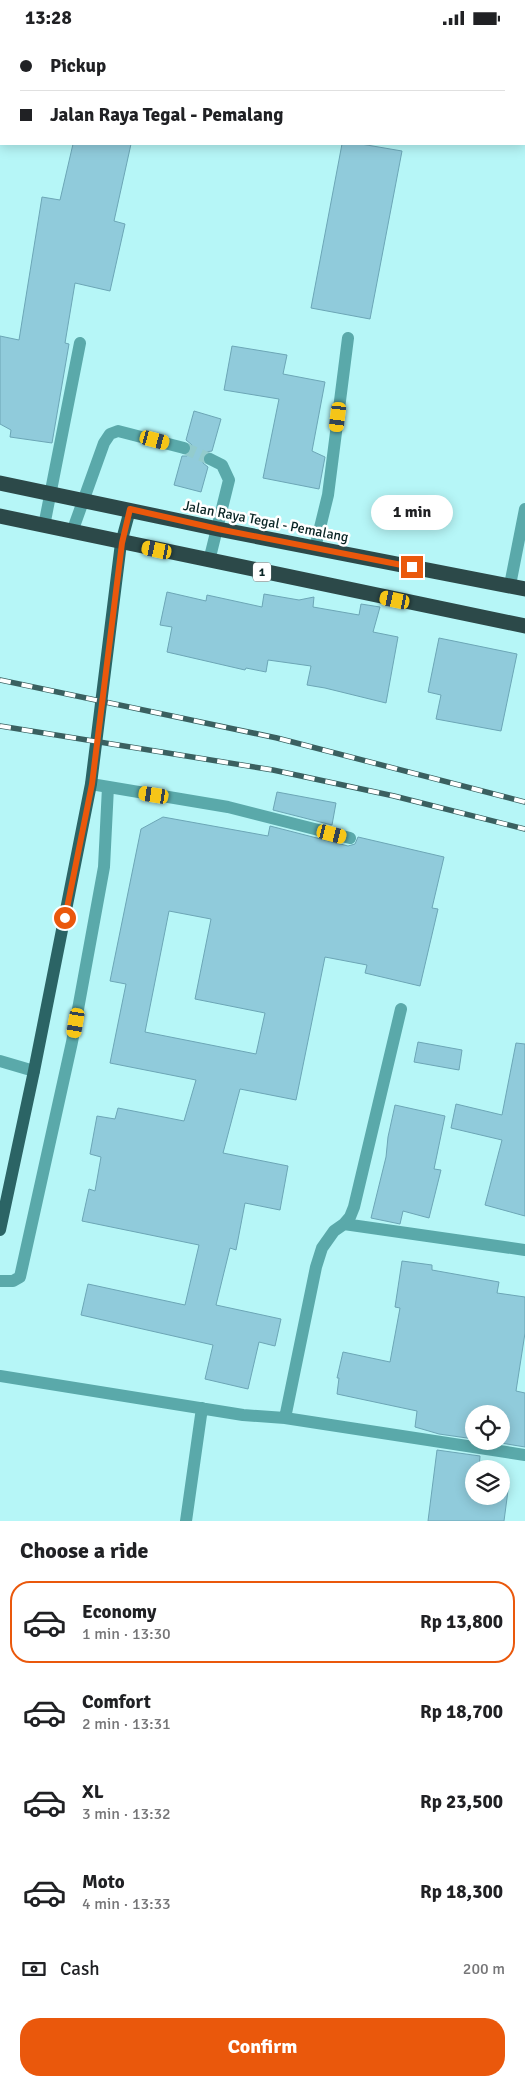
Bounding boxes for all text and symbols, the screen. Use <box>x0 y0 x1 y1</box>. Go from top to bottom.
text: 13:28 <box>25 6 72 30</box>
text: Pickup <box>50 54 106 78</box>
text: Jalan Raya Tegal - Pemalang <box>50 103 283 127</box>
car <box>328 401 347 433</box>
car <box>138 429 171 451</box>
callout: 1 min <box>371 495 453 529</box>
street label: Jalan Raya Tegal - Pemalang <box>182 497 350 546</box>
text: 1 min <box>393 502 431 522</box>
car <box>140 540 173 560</box>
route end <box>401 556 423 578</box>
road number: 1 <box>253 563 271 581</box>
car <box>378 590 411 610</box>
car <box>138 785 169 805</box>
car <box>315 823 348 845</box>
route start <box>54 907 76 929</box>
car <box>66 1007 85 1039</box>
map controls <box>465 1405 510 1505</box>
button: locate <box>465 1405 510 1450</box>
button: layers <box>465 1460 510 1505</box>
text: Choose a ride <box>20 1537 148 1564</box>
icon: car <box>22 1600 67 1645</box>
text: Economy <box>82 1600 156 1624</box>
text: Rp 13,800 <box>420 1610 503 1634</box>
text: 1 min · 13:30 <box>82 1624 171 1644</box>
icon: car <box>22 1690 67 1735</box>
text: Comfort <box>82 1690 151 1714</box>
text: Rp 18,700 <box>420 1700 503 1724</box>
text: 2 min · 13:31 <box>82 1714 171 1734</box>
icon: car <box>22 1780 67 1825</box>
text: XL <box>82 1780 104 1804</box>
text: Rp 23,500 <box>420 1790 503 1814</box>
text: 3 min · 13:32 <box>82 1804 171 1824</box>
icon: car <box>22 1870 67 1915</box>
text: Moto <box>82 1870 125 1894</box>
text: Rp 18,300 <box>420 1880 503 1904</box>
text: 4 min · 13:33 <box>82 1894 171 1914</box>
icon: cash <box>20 1955 48 1983</box>
text: Cash <box>60 1957 100 1981</box>
text: 200 m <box>463 1959 505 1979</box>
button: Confirm <box>20 2018 505 2076</box>

